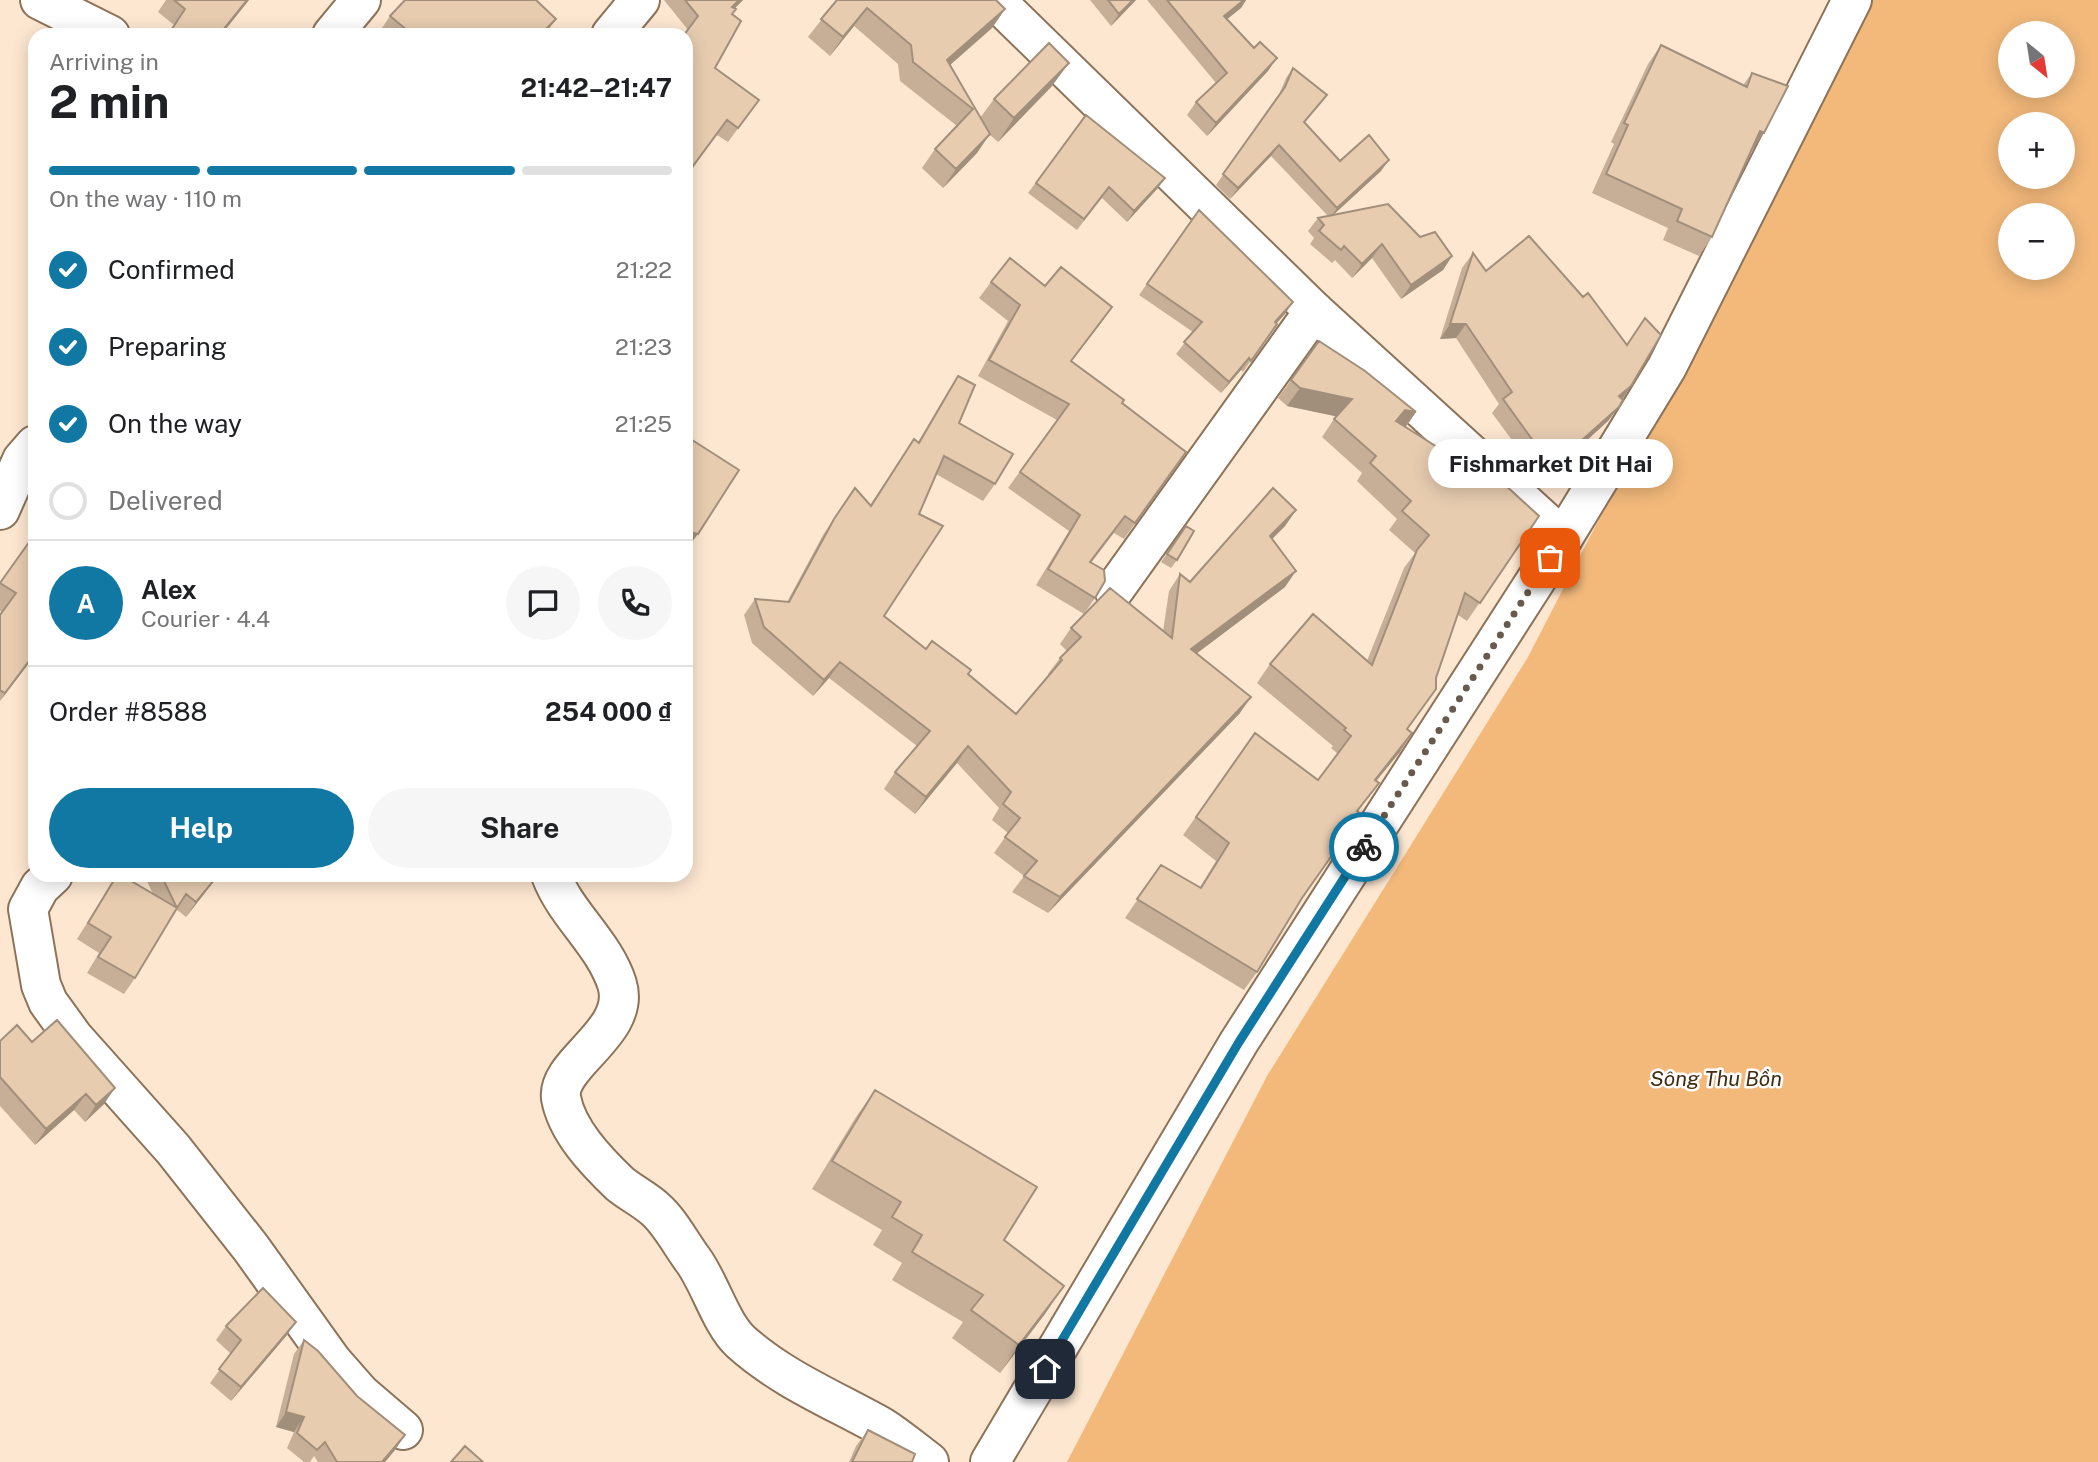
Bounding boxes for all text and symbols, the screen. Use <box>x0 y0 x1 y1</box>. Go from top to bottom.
north arrow <box>1998 21 2076 98</box>
map controls <box>1998 21 2075 280</box>
text: Arriving in <box>49 48 159 75</box>
text: 21:42–21:47 <box>521 72 672 103</box>
text: 2 min <box>49 74 169 128</box>
button: + <box>1998 112 2075 189</box>
text: On the way · 110 m <box>49 185 242 212</box>
button: − <box>1998 203 2075 280</box>
icon: check <box>49 251 87 289</box>
text: Confirmed <box>108 254 235 285</box>
text: 21:22 <box>616 256 672 283</box>
icon: check <box>49 328 87 366</box>
text: Preparing <box>108 331 227 362</box>
text: 21:23 <box>615 333 672 360</box>
icon: check <box>49 405 87 443</box>
text: On the way <box>108 408 242 439</box>
text: 21:25 <box>615 410 672 437</box>
callout: Fishmarket Dit Hai <box>1428 439 1672 488</box>
text: Fishmarket Dit Hai <box>1449 450 1652 477</box>
text: Delivered <box>108 485 223 516</box>
pin <box>1520 528 1580 588</box>
icon: bag <box>1531 539 1569 577</box>
button: chat <box>506 566 580 640</box>
button: phone <box>598 566 672 640</box>
text: Alex <box>141 574 197 605</box>
text: A <box>77 588 95 619</box>
text: Courier · 4.4 <box>141 605 270 632</box>
text: Order #8588 <box>49 696 207 727</box>
text: 254 000 ₫ <box>545 696 672 727</box>
button: Help <box>49 788 354 868</box>
button: Share <box>368 788 672 868</box>
courier <box>1329 812 1399 882</box>
icon: bike <box>1345 828 1383 866</box>
water label: Sông Thu Bồn <box>1650 1066 1782 1091</box>
pin <box>1015 1339 1075 1399</box>
icon: home <box>1026 1350 1064 1388</box>

